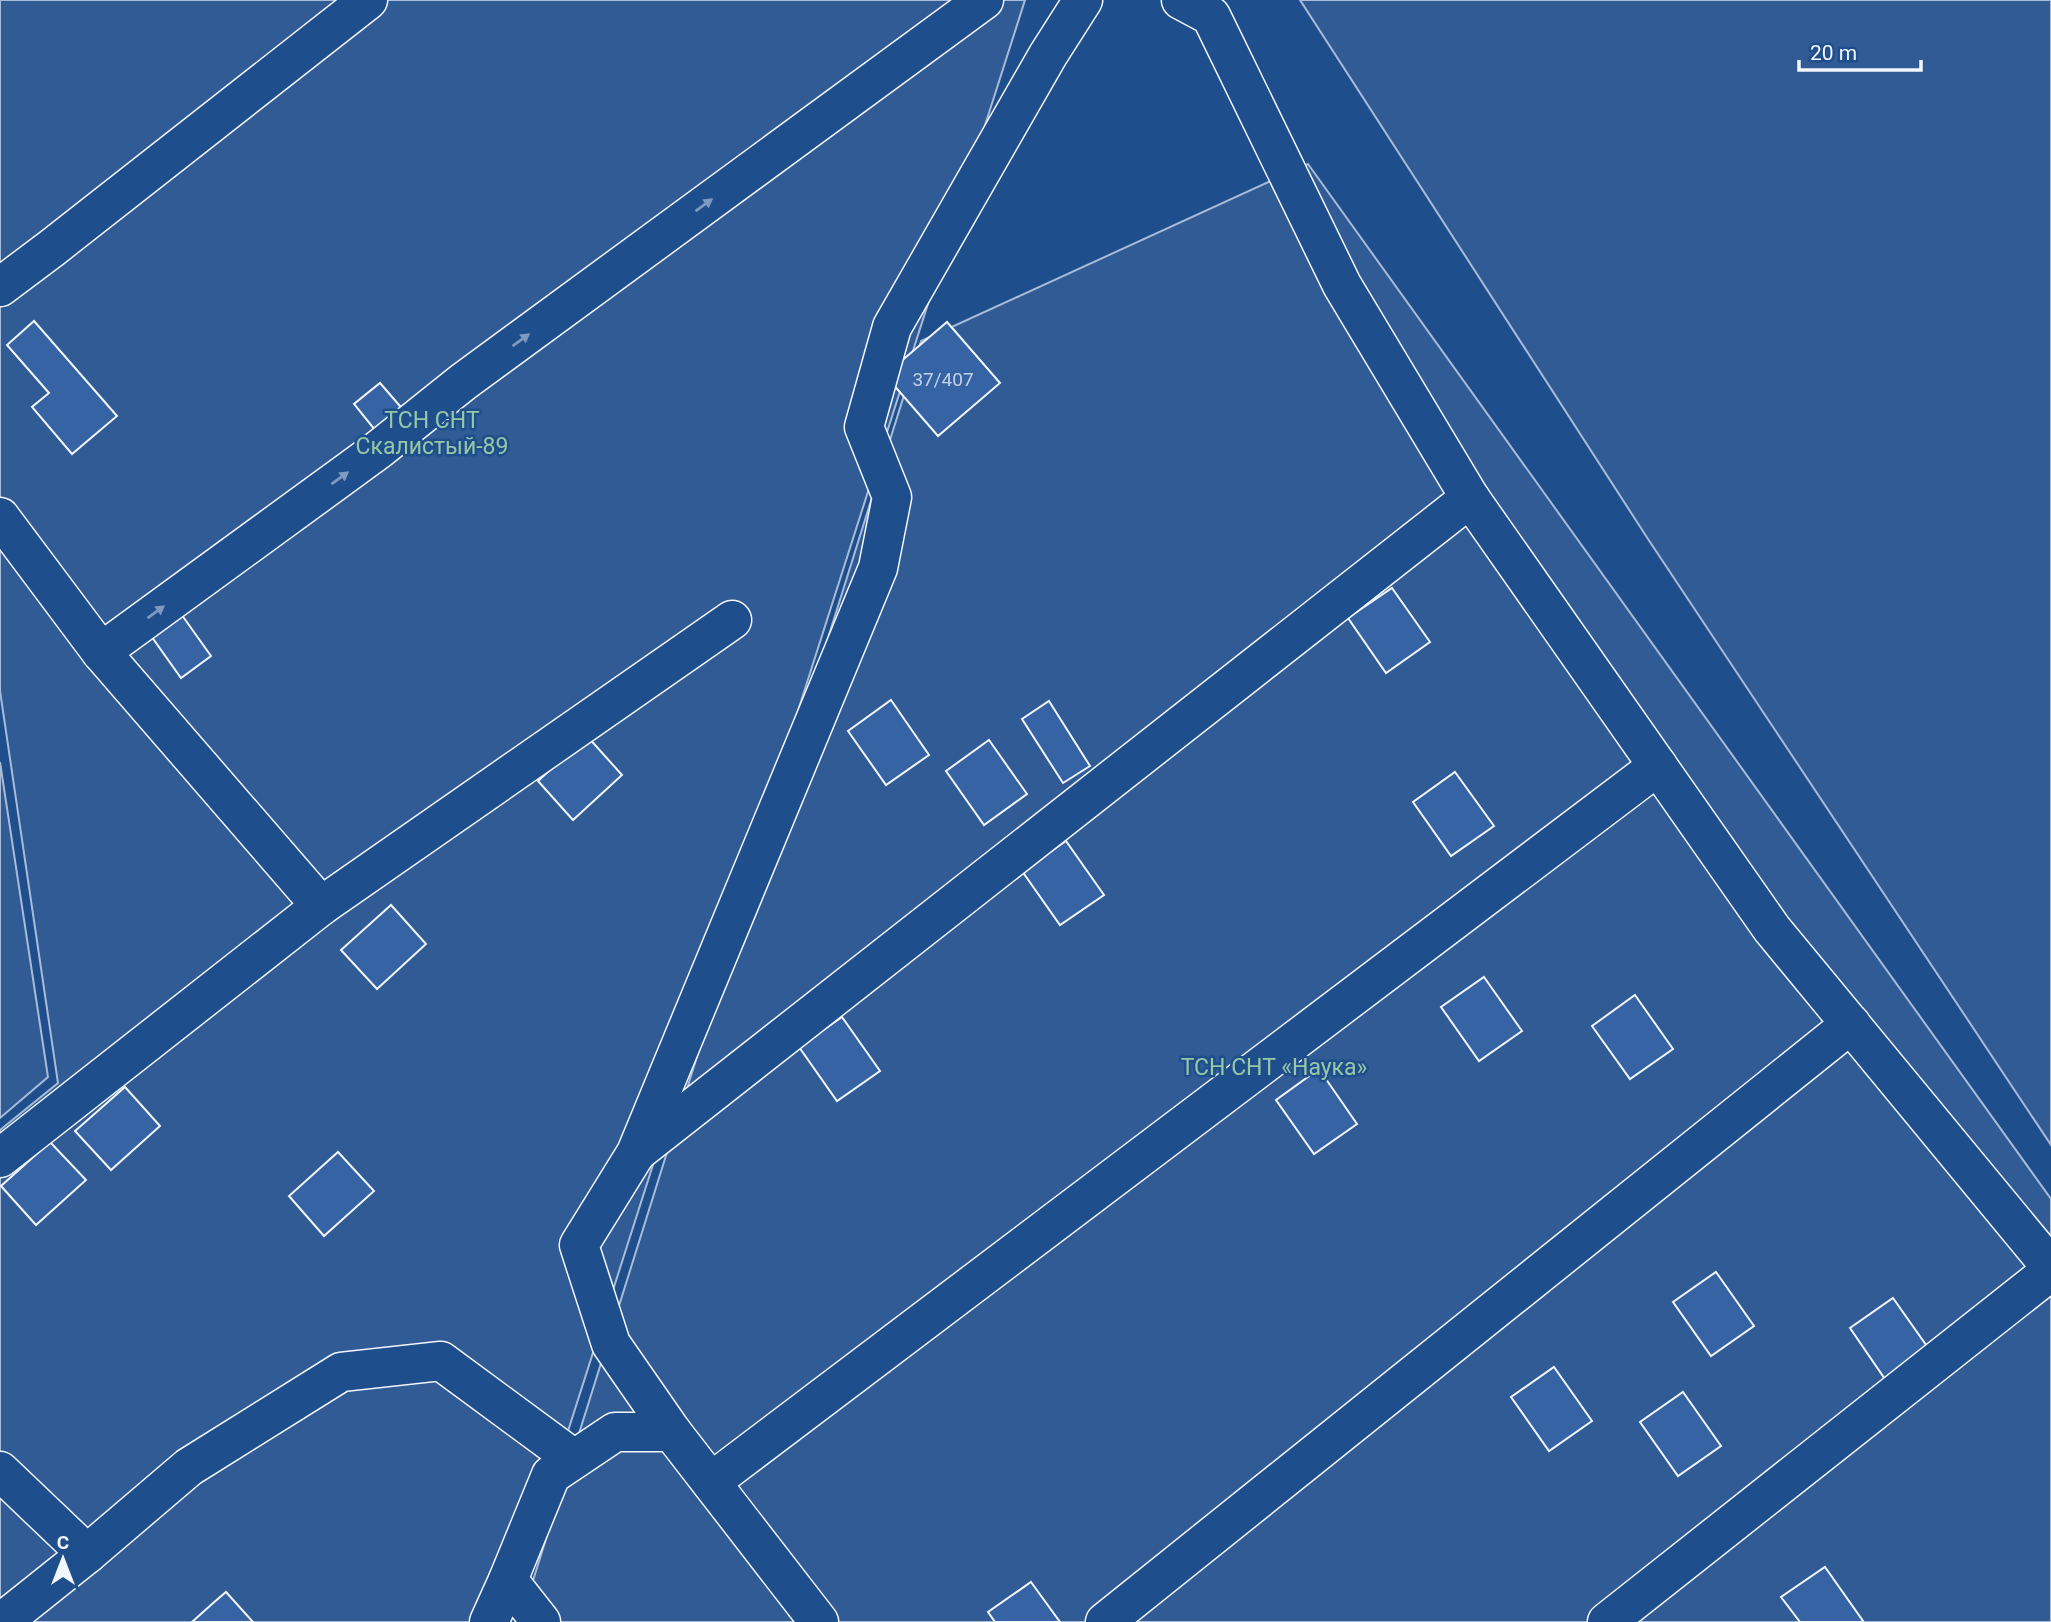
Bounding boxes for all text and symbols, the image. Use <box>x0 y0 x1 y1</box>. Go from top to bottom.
scale bar <box>1799 28 1922 72</box>
text: 20 m <box>1810 41 1857 65</box>
one-way arrow <box>695 199 713 213</box>
one-way arrow <box>512 333 530 347</box>
house number: 37/407 <box>912 368 974 391</box>
park label: ТСН СНТ Скалистый-89 <box>356 407 508 460</box>
one-way arrow <box>331 471 349 485</box>
one-way arrow <box>147 605 165 619</box>
park label: ТСН СНТ «Наука» <box>1181 1054 1367 1081</box>
north arrow <box>28 1524 98 1594</box>
text: С <box>57 1531 69 1554</box>

